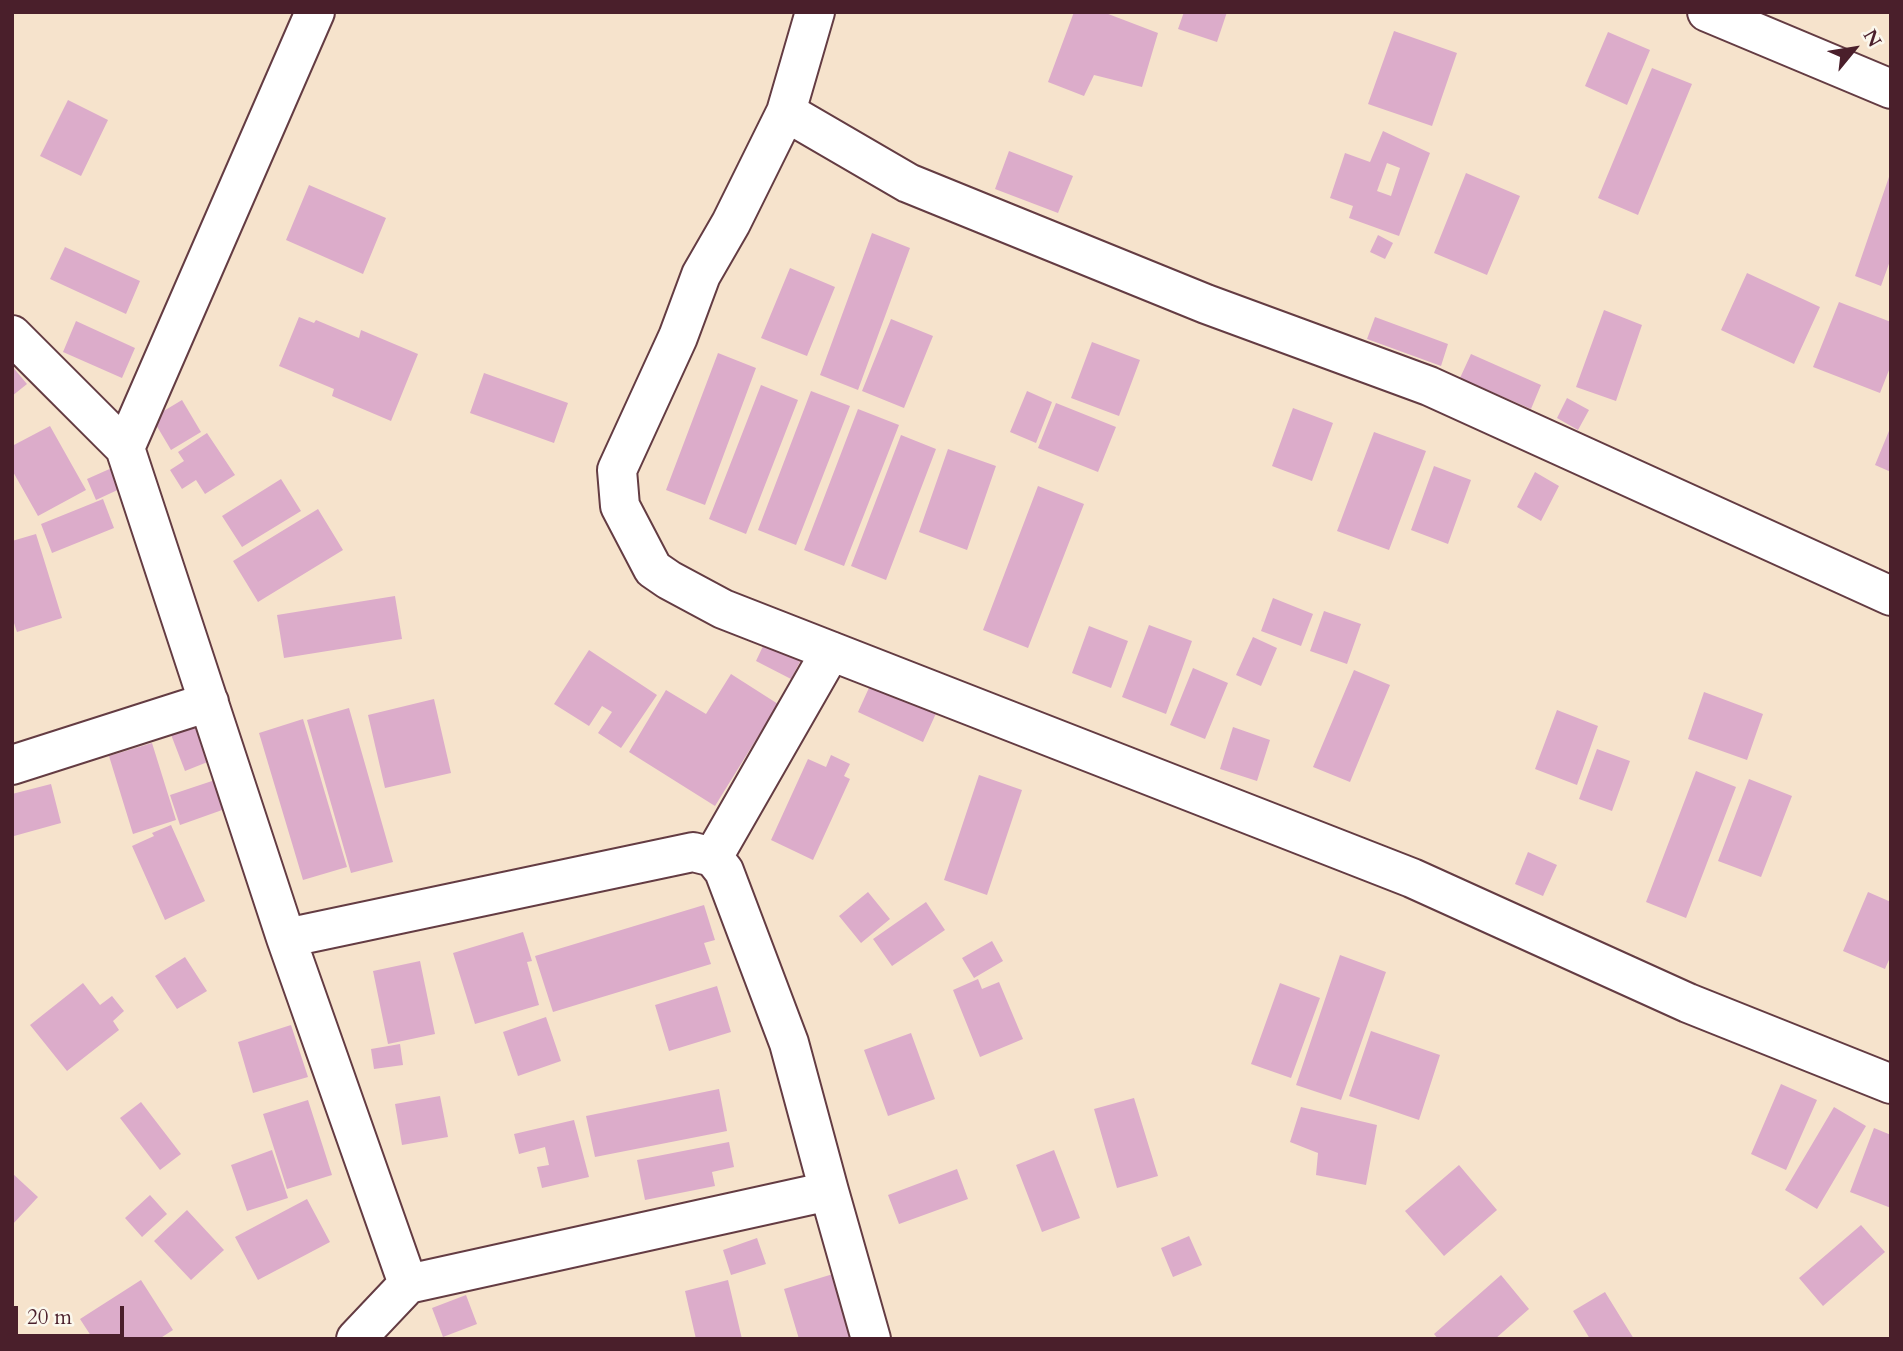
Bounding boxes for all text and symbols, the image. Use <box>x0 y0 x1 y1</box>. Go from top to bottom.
north arrow <box>1819 14 1889 84</box>
text: N <box>1857 25 1888 52</box>
scale bar <box>18 1292 128 1336</box>
text: 20 m <box>27 1303 72 1332</box>

